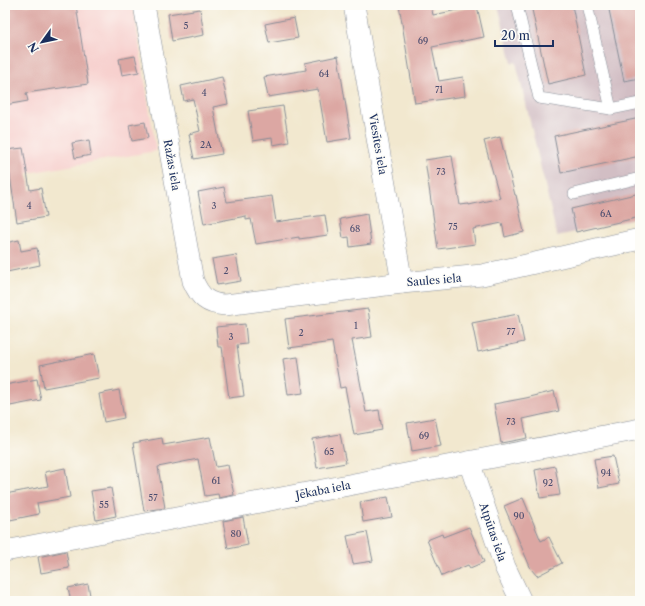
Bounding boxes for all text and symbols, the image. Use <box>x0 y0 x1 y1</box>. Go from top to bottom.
house number: 5 <box>184 20 189 31</box>
north arrow <box>22 22 62 62</box>
scale bar <box>495 22 553 48</box>
text: 20 m <box>501 28 530 43</box>
house number: 69 <box>418 35 428 46</box>
text: N <box>25 39 42 55</box>
house number: 64 <box>319 68 329 79</box>
house number: 71 <box>435 84 443 95</box>
house number: 4 <box>201 87 207 98</box>
street label: Viesītes iela <box>366 111 390 176</box>
street label: Ražas iela <box>161 138 183 192</box>
house number: 2A <box>200 139 212 150</box>
house number: 73 <box>436 166 446 177</box>
house number: 4 <box>26 200 32 211</box>
house number: 3 <box>212 200 217 211</box>
house number: 6A <box>600 208 612 219</box>
house number: 75 <box>448 221 458 232</box>
house number: 68 <box>350 223 360 234</box>
house number: 2 <box>223 265 229 276</box>
street label: Saules iela <box>406 271 462 289</box>
house number: 1 <box>354 320 358 331</box>
house number: 77 <box>507 326 516 337</box>
house number: 2 <box>298 327 304 338</box>
house number: 3 <box>229 331 234 342</box>
house number: 73 <box>506 416 516 427</box>
house number: 69 <box>419 430 429 441</box>
house number: 65 <box>324 446 334 457</box>
house number: 94 <box>601 467 611 478</box>
house number: 61 <box>211 475 221 486</box>
house number: 92 <box>543 477 553 488</box>
street label: Jēkaba iela <box>292 478 352 503</box>
house number: 57 <box>148 492 158 503</box>
house number: 55 <box>99 499 109 510</box>
street label: Atpūtas iela <box>476 500 510 563</box>
house number: 90 <box>514 510 525 521</box>
house number: 80 <box>230 528 242 539</box>

